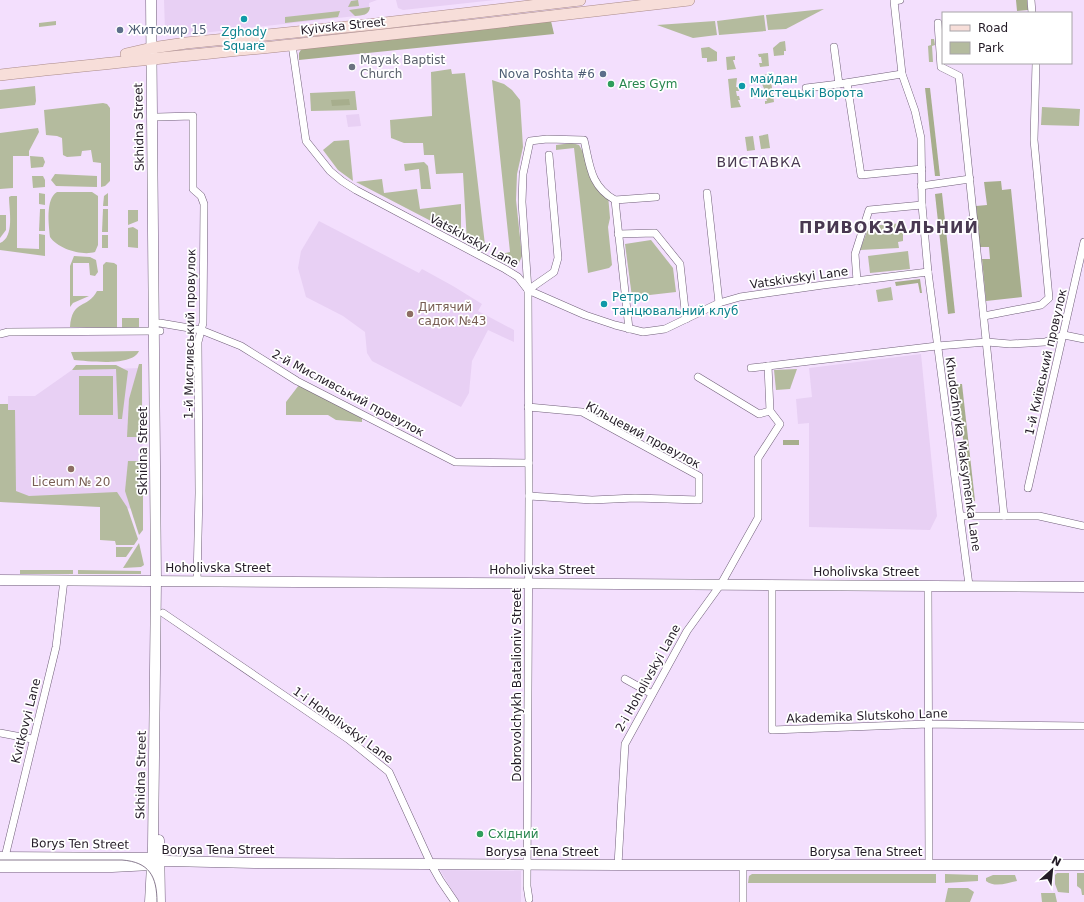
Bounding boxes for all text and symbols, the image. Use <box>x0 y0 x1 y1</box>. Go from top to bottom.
legend <box>942 12 1072 64</box>
marker: Zghody Square <box>239 14 249 24</box>
street label: Kyivska Street <box>300 15 386 37</box>
text: Road <box>978 21 1008 35</box>
place label: Житомир 15 <box>128 23 207 37</box>
marker: Житомир 15 <box>115 25 125 35</box>
place label: Zghody Square <box>221 25 267 53</box>
text: Park <box>978 41 1004 55</box>
place label: Mayak Baptist Church <box>360 53 445 81</box>
marker: Mayak Baptist Church <box>347 62 357 72</box>
place label: Nova Poshta #6 <box>499 67 595 81</box>
marker: Nova Poshta #6 <box>598 69 608 79</box>
place label: майдан Мистецькі Ворота <box>750 72 864 100</box>
place label: Ares Gym <box>619 77 677 91</box>
marker: Ares Gym <box>606 79 616 89</box>
marker: майдан Мистецькі Ворота <box>737 81 747 91</box>
street label: Skhidna Street <box>131 82 147 171</box>
district label: ВИСТАВКА <box>716 154 802 170</box>
street label: Vatskivskyi Lane <box>427 212 521 270</box>
district label: ПРИВОКЗАЛЬНИЙ <box>799 218 979 237</box>
street label: 1-й Мисливський провулок <box>182 249 198 419</box>
street label: Vatskivskyi Lane <box>749 264 849 292</box>
street label: 1-й Київський провулок <box>1022 287 1070 437</box>
place label: Ретро танцювальний клуб <box>612 290 738 318</box>
marker: Ретро танцювальний клуб <box>599 299 609 309</box>
place label: Дитячий садок №43 <box>418 300 486 328</box>
marker: Дитячий садок №43 <box>405 309 415 319</box>
street label: 2-й Мисливський провулок <box>269 347 427 439</box>
street label: Khudozhnyka Maksymenka Lane <box>942 356 984 552</box>
street label: Кільцевий провулок <box>583 399 703 471</box>
street label: Skhidna Street <box>136 407 150 495</box>
marker: Liceum № 20 <box>66 464 76 474</box>
place label: Liceum № 20 <box>32 475 110 489</box>
street label: Hoholivska Street <box>165 561 271 575</box>
street label: Hoholivska Street <box>489 563 595 577</box>
street label: Hoholivska Street <box>813 565 919 579</box>
street label: Dobrovolchykh Batalioniv Street <box>510 588 524 782</box>
street label: 2-i Hoholivskyi Lane <box>613 622 683 734</box>
street label: Kvitkovyi Lane <box>9 677 43 765</box>
street label: 1-i Hoholivskyi Lane <box>290 684 396 766</box>
street label: Akademika Slutskoho Lane <box>786 706 948 726</box>
street label: Skhidna Street <box>133 730 149 819</box>
place label: Східний <box>488 827 539 841</box>
marker: Східний <box>475 829 485 839</box>
street label: Borys Ten Street <box>31 836 130 852</box>
street label: Borysa Tena Street <box>162 843 275 857</box>
street label: Borysa Tena Street <box>486 845 599 859</box>
street label: Borysa Tena Street <box>810 845 923 859</box>
north arrow <box>1032 850 1072 890</box>
text: N <box>1049 854 1063 869</box>

